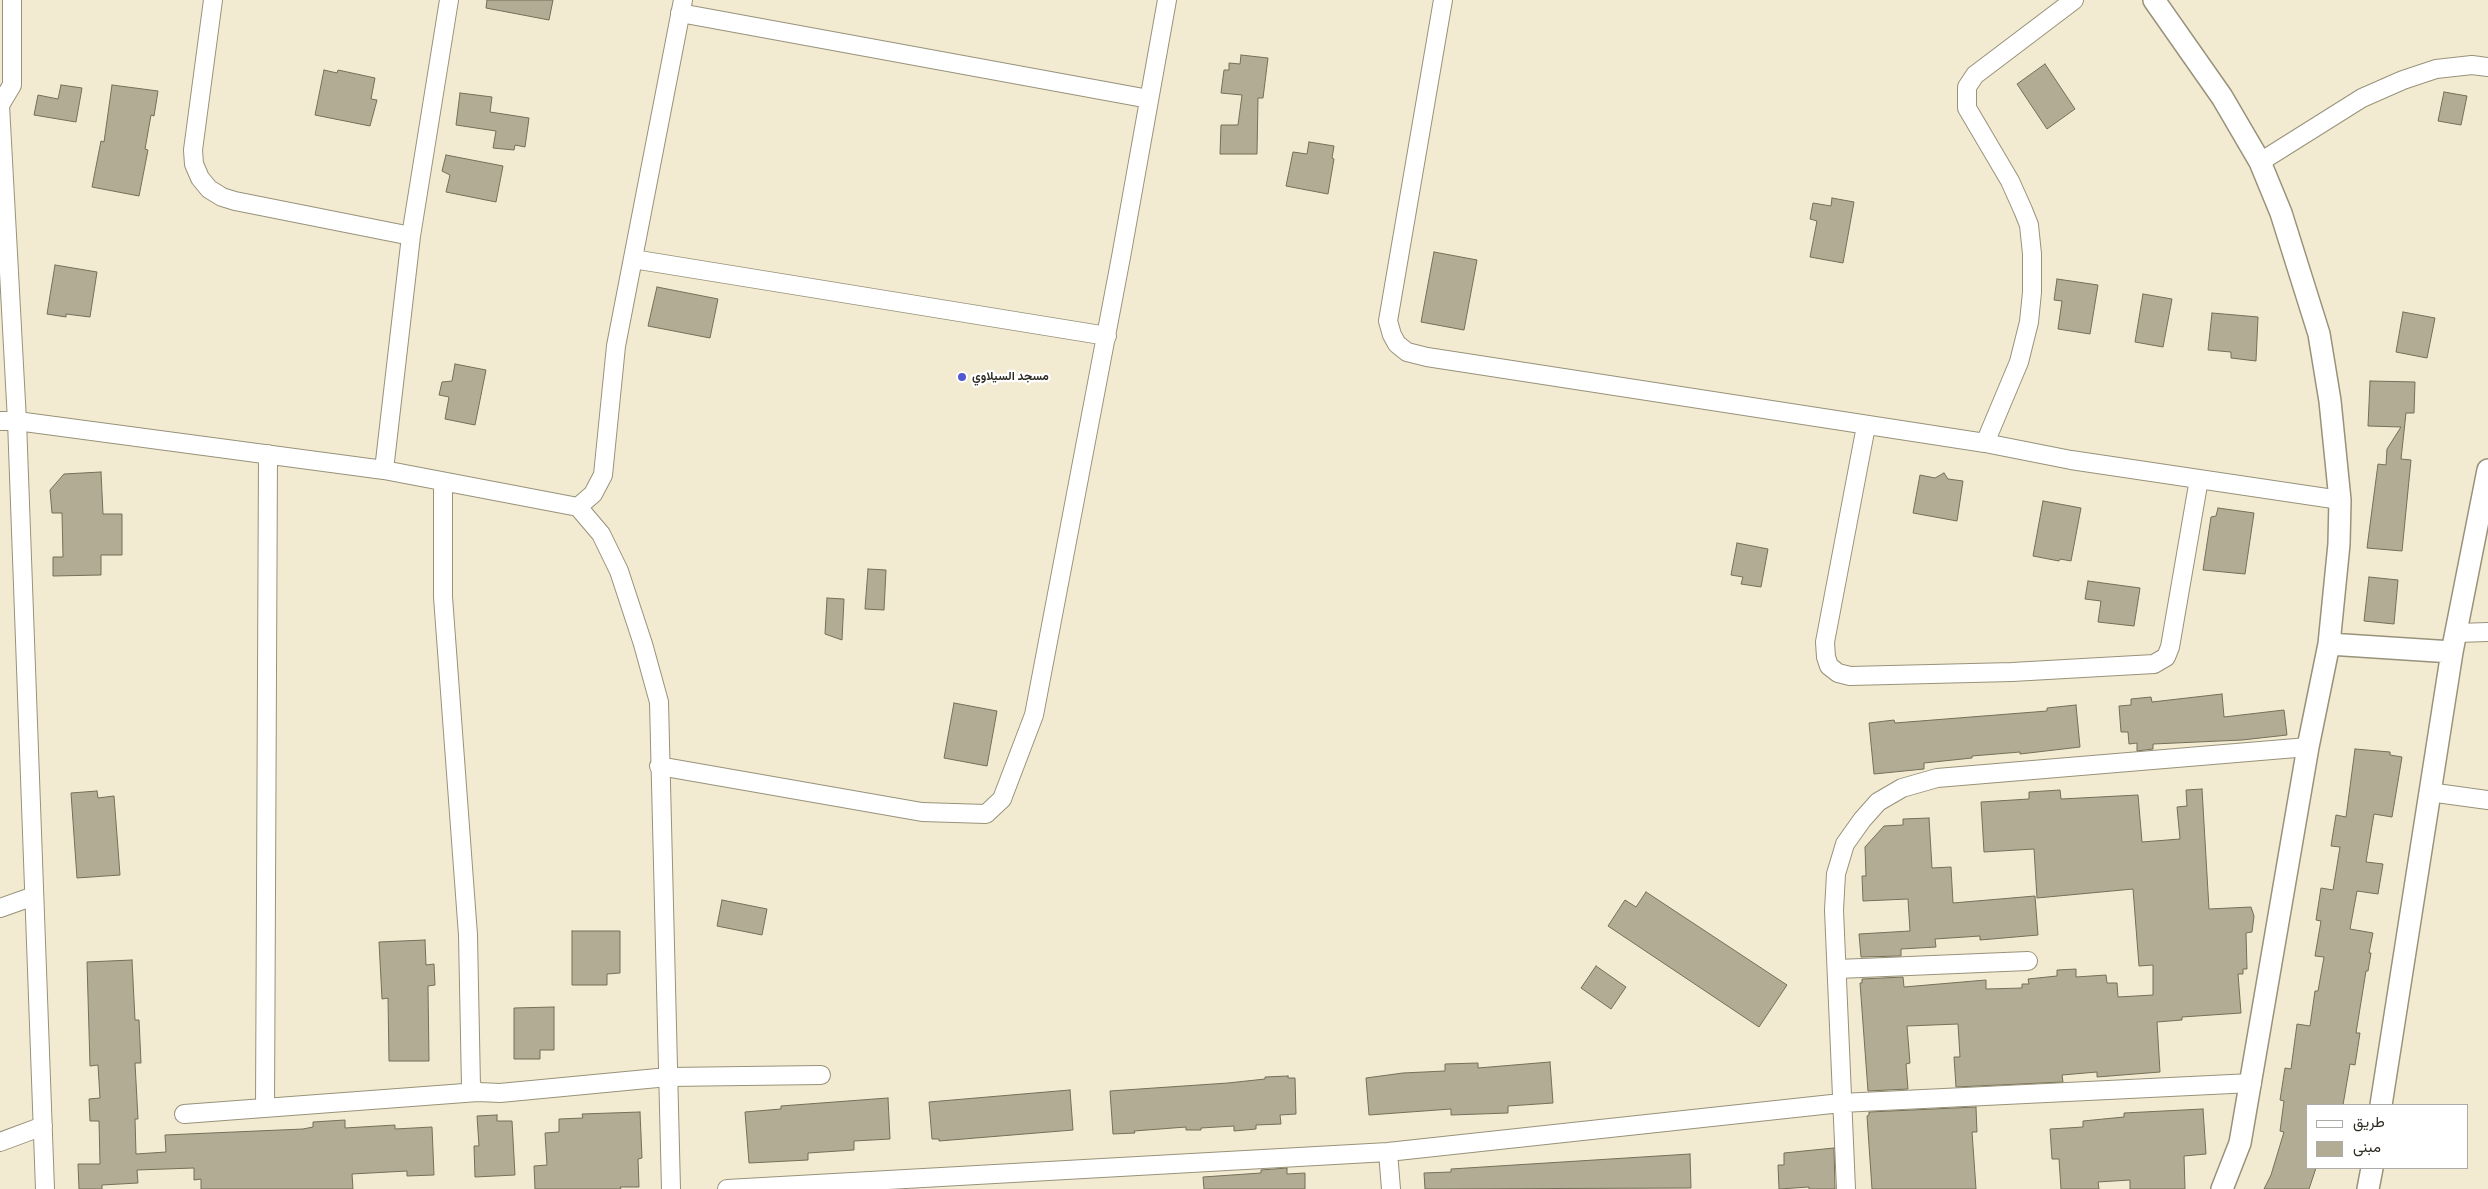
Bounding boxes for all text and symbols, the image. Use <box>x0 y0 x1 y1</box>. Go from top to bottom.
place label: مسجد السيلاوي <box>972 370 1049 384</box>
marker: مسجد السيلاوي <box>956 371 968 383</box>
legend <box>2306 1104 2468 1169</box>
text: طريق <box>2353 1113 2385 1131</box>
text: مبنى <box>2353 1138 2381 1156</box>

